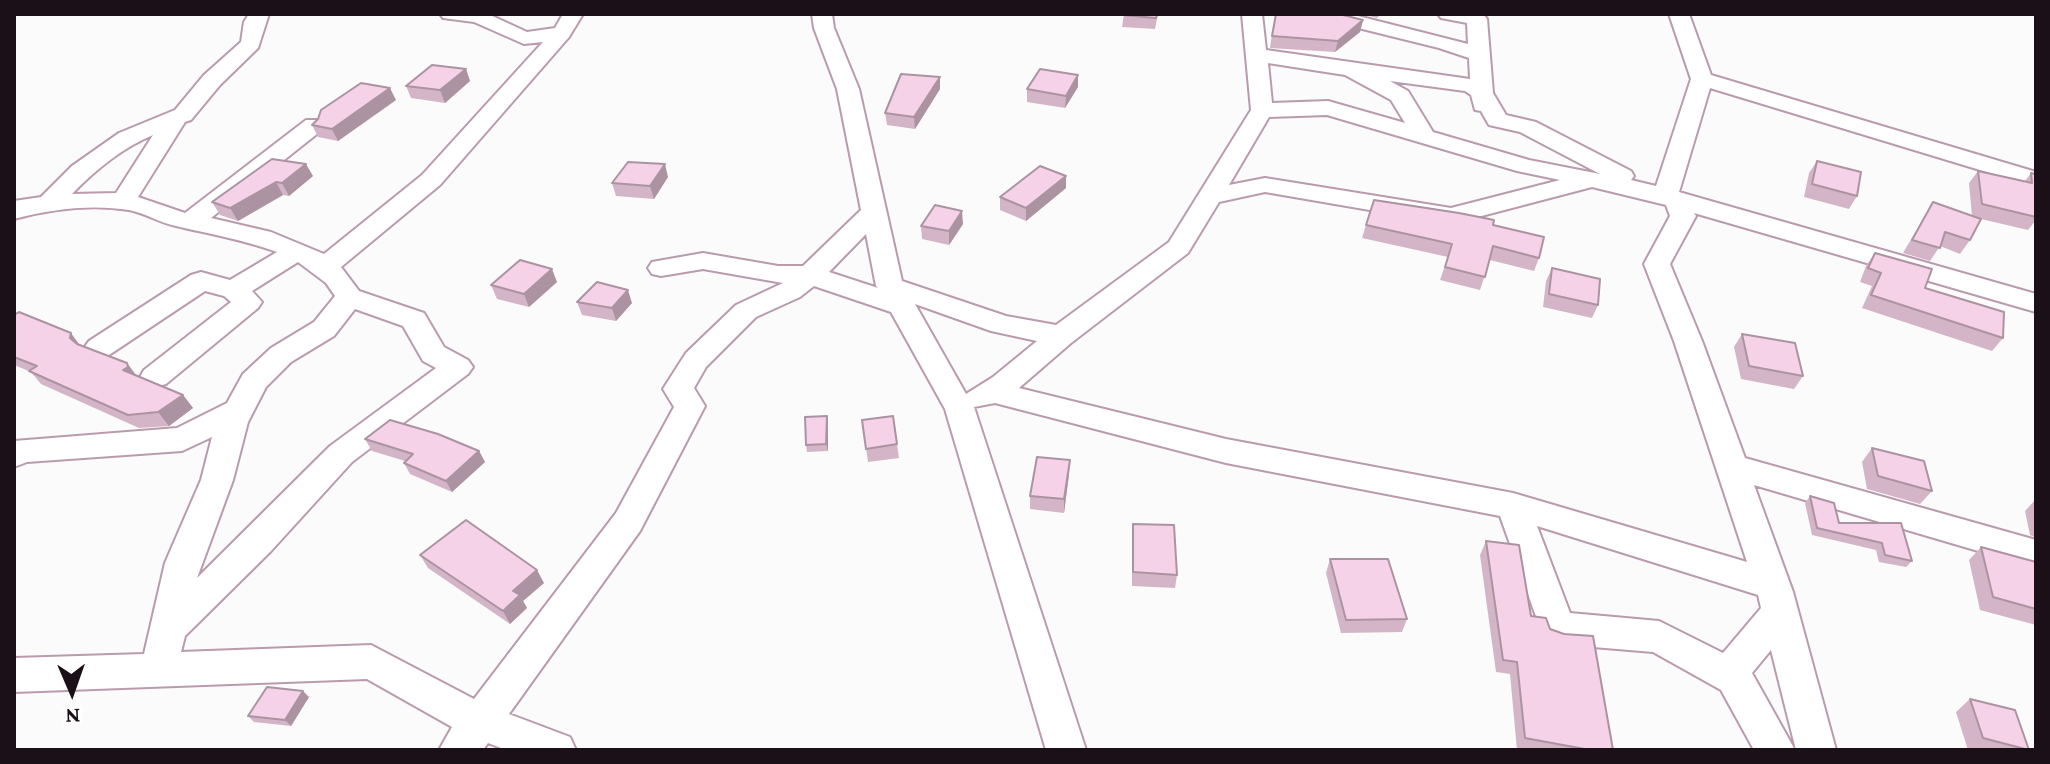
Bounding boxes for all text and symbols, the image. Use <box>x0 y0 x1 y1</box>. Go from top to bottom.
north arrow <box>32 652 112 732</box>
text: N <box>65 704 81 729</box>

